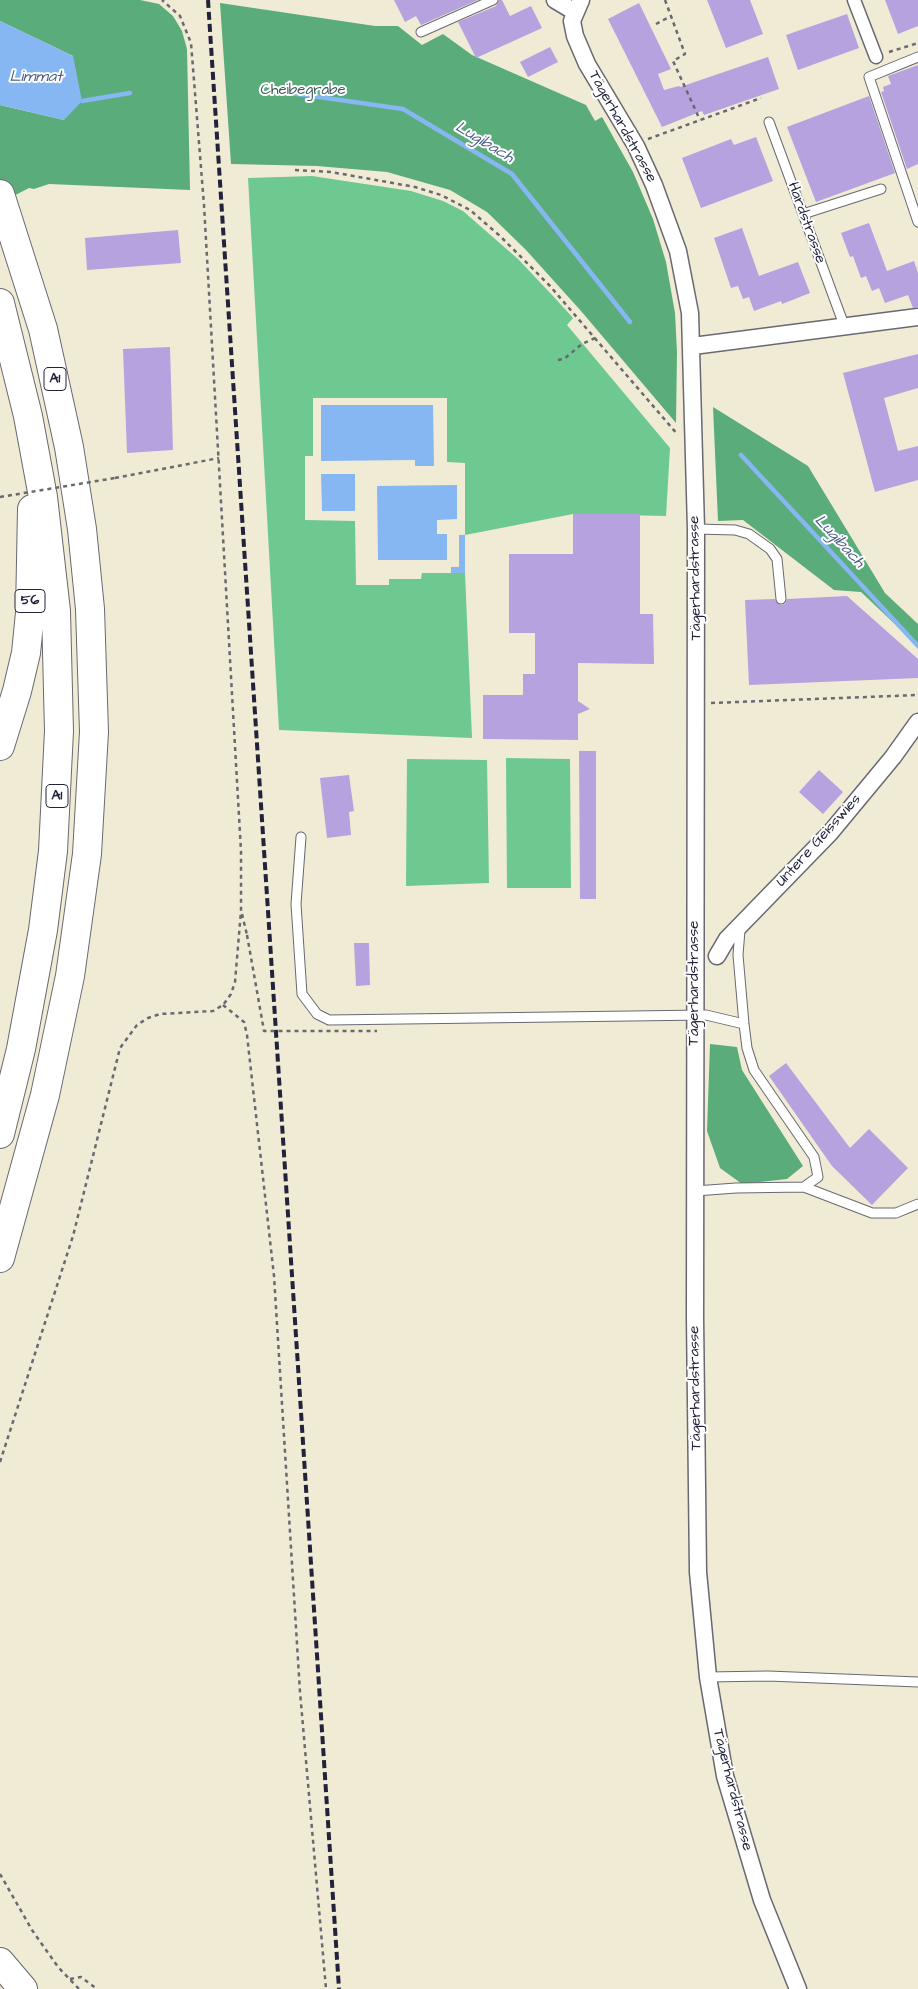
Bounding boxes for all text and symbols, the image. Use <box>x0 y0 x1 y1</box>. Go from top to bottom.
water label: Limmat <box>9 68 63 88</box>
street label: Tägerhardstrasse <box>584 68 660 186</box>
park label: Cheibegrabe <box>260 82 346 100</box>
water label: Lugibach <box>451 118 517 168</box>
street label: Hardstrasse <box>783 180 829 266</box>
road number: A1 <box>44 368 66 390</box>
water label: Lugibach <box>810 512 868 572</box>
street label: Tägerhardstrasse <box>686 515 706 641</box>
road number: 56 <box>15 590 45 612</box>
road number: A1 <box>46 784 68 808</box>
street label: Untere Geisswies <box>773 791 865 891</box>
street label: Tägerhardstrasse <box>686 921 704 1045</box>
street label: Tägerhardstrasse <box>686 1325 706 1451</box>
street label: Tägerhardstrasse <box>708 1727 756 1853</box>

